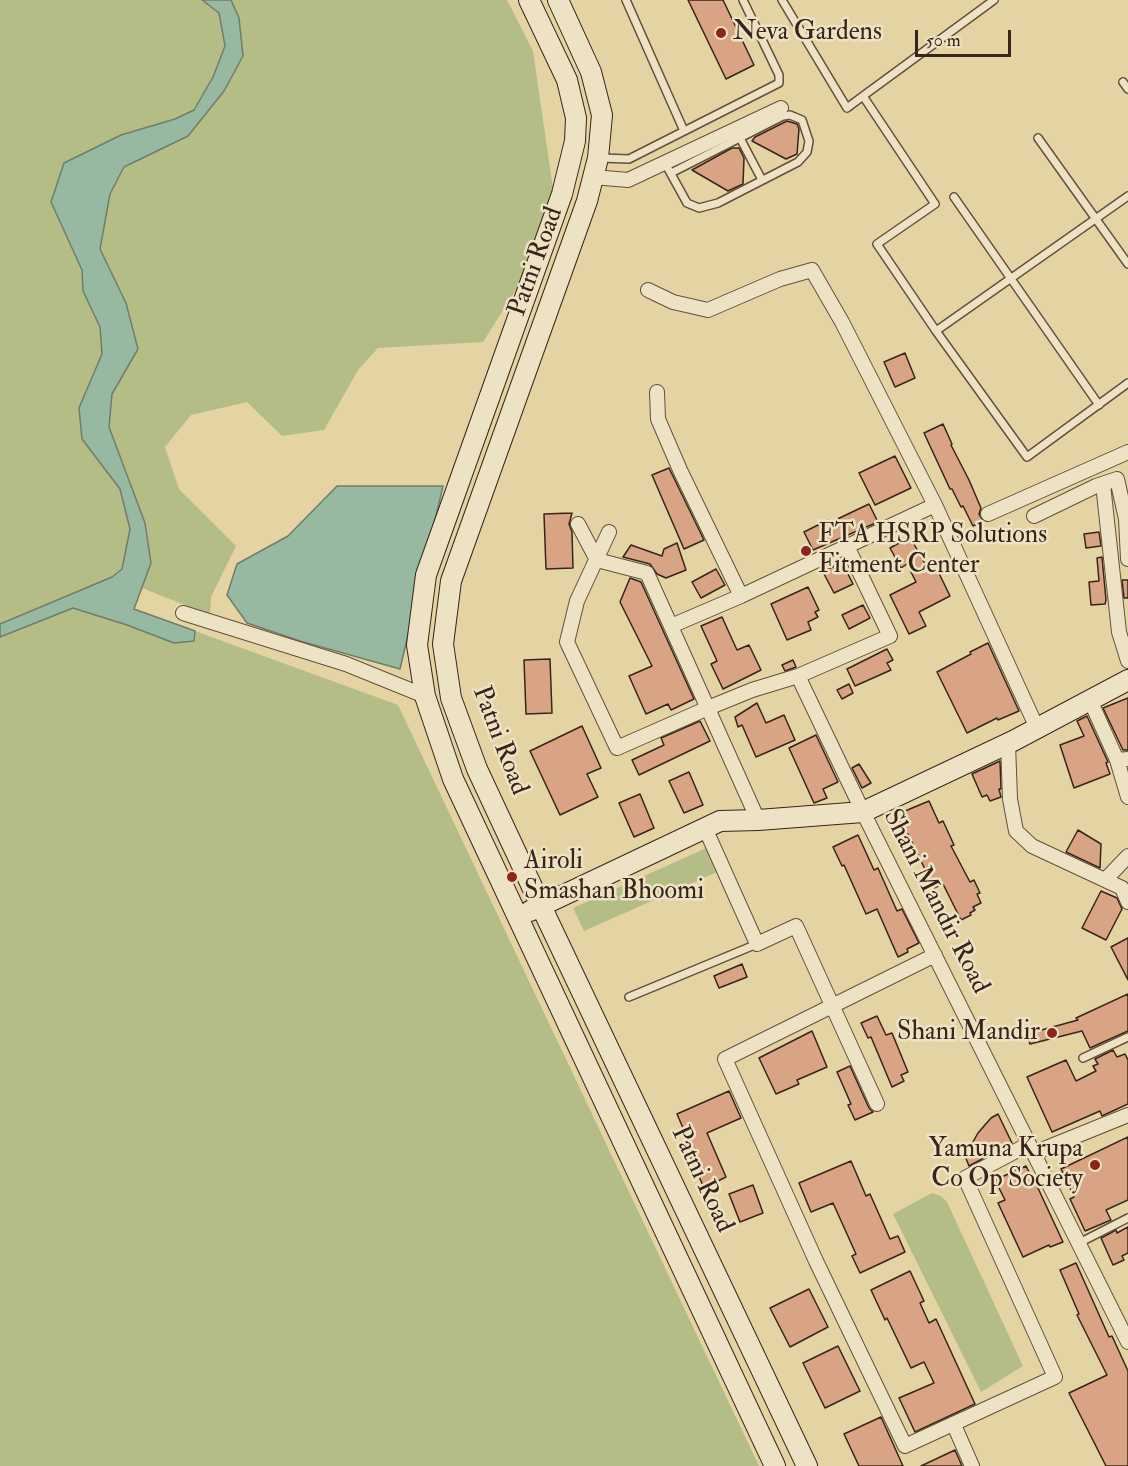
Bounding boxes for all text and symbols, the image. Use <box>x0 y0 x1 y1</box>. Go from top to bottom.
place label: Neva Gardens <box>733 17 882 49</box>
scale bar <box>918 18 1014 56</box>
marker: Neva Gardens <box>714 26 728 40</box>
text: 50 m <box>926 29 961 52</box>
street label: Patni Road <box>503 203 571 321</box>
place label: FTA HSRP Solutions Fitment Center <box>818 520 1047 582</box>
marker: FTA HSRP Solutions Fitment Center <box>799 544 813 558</box>
street label: Patni Road <box>464 682 534 800</box>
street label: Shani Mandir Road <box>875 805 995 999</box>
place label: Airoli Smashan Bhoomi <box>524 846 704 908</box>
marker: Airoli Smashan Bhoomi <box>505 870 519 884</box>
place label: Shani Mandir <box>897 1017 1040 1049</box>
marker: Shani Mandir <box>1045 1026 1059 1040</box>
street label: Patni Road <box>663 1122 739 1238</box>
place label: Yamuna Krupa Co Op Society <box>929 1134 1083 1196</box>
marker: Yamuna Krupa Co Op Society <box>1088 1158 1102 1172</box>

